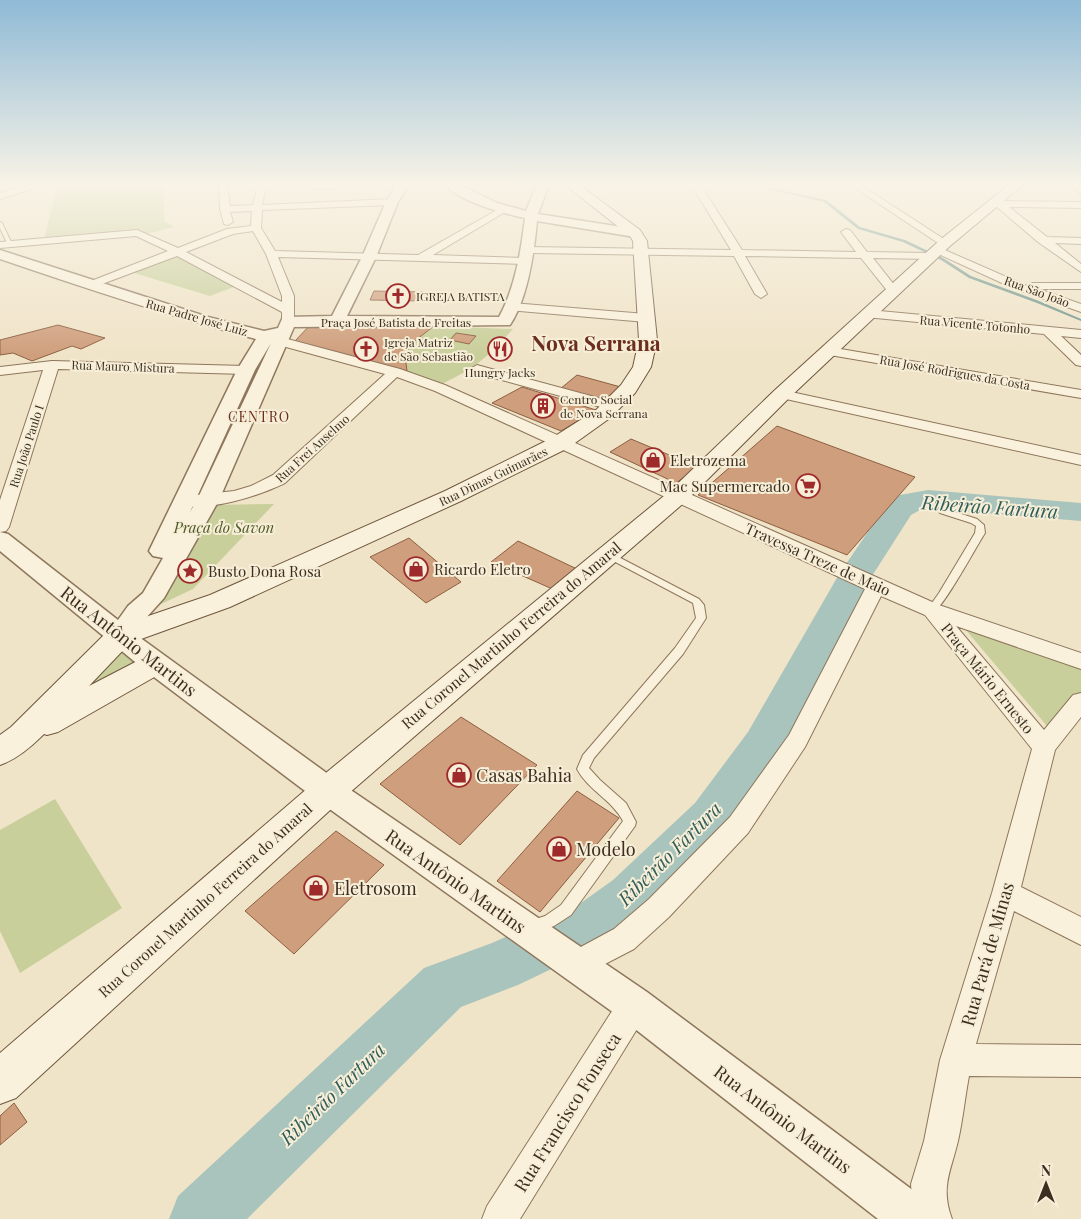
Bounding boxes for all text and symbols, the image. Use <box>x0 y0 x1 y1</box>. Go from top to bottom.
street label: Rua São João <box>1002 272 1072 310</box>
church icon: IGREJA BATISTA <box>385 283 411 309</box>
place label: IGREJA BATISTA <box>416 288 505 304</box>
street label: Rua Padre José Luiz <box>144 295 250 339</box>
street label: Rua Vicente Totonho <box>919 311 1031 337</box>
street label: Praça José Batista de Freitas <box>321 314 471 330</box>
district label: Nova Serrana <box>531 328 661 356</box>
place label: Igreja Matriz de São Sebastião <box>384 334 473 364</box>
church icon: Igreja Matriz de São Sebastião <box>353 336 379 362</box>
restaurant icon: Hungry Jacks <box>487 336 513 362</box>
street label: Rua José Rodrigues da Costa <box>879 351 1031 393</box>
street label: Rua Mauro Mistura <box>71 356 175 376</box>
place label: Hungry Jacks <box>465 364 535 380</box>
place label: Centro Social de Nova Serrana <box>560 391 648 421</box>
building icon: Centro Social de Nova Serrana <box>530 393 556 419</box>
street label: Rua João Paulo I <box>5 403 47 489</box>
district label: CENTRO <box>228 407 290 426</box>
street label: Rua Frei Anselmo <box>272 410 353 486</box>
street label: Rua Dimas Guimarães <box>436 443 550 509</box>
shop icon: Eletrozema <box>640 447 666 473</box>
place label: Eletrozema <box>670 450 747 470</box>
supermarket icon: Mac Supermercado <box>795 473 821 499</box>
place label: Mac Supermercado <box>660 476 790 496</box>
water label: Ribeirão Fartura <box>920 488 1059 524</box>
park label: Praça do Savon <box>173 517 274 537</box>
street label: Travessa Treze de Maio <box>742 518 894 600</box>
street label: Rua Coronel Martinho Ferreira do Amaral <box>397 537 625 733</box>
shop icon: Ricardo Eletro <box>403 556 429 582</box>
place icon: Busto Dona Rosa <box>177 558 203 584</box>
place label: Ricardo Eletro <box>434 559 531 579</box>
place label: Busto Dona Rosa <box>208 561 322 581</box>
street label: Rua Antônio Martins <box>56 580 202 702</box>
street label: Praça Mário Ernesto <box>937 618 1039 738</box>
shop icon: Casas Bahia <box>446 762 472 788</box>
place label: Casas Bahia <box>476 763 572 787</box>
water label: Ribeirão Fartura <box>611 795 727 911</box>
street label: Rua Coronel Martinho Ferreira do Amaral <box>94 799 316 1001</box>
street label: Rua Antônio Martins <box>381 823 531 939</box>
shop icon: Modelo <box>546 836 572 862</box>
place label: Modelo <box>576 837 636 861</box>
shop icon: Eletrosom <box>303 875 329 901</box>
place label: Eletrosom <box>334 876 417 900</box>
street label: Rua Pará de Minas <box>955 879 1019 1029</box>
street label: Rua Francisco Fonseca <box>508 1028 626 1196</box>
water label: Ribeirão Fartura <box>273 1036 390 1151</box>
street label: Rua Antônio Martins <box>709 1059 857 1179</box>
north arrow <box>1021 1159 1071 1209</box>
text: N <box>1041 1161 1051 1180</box>

